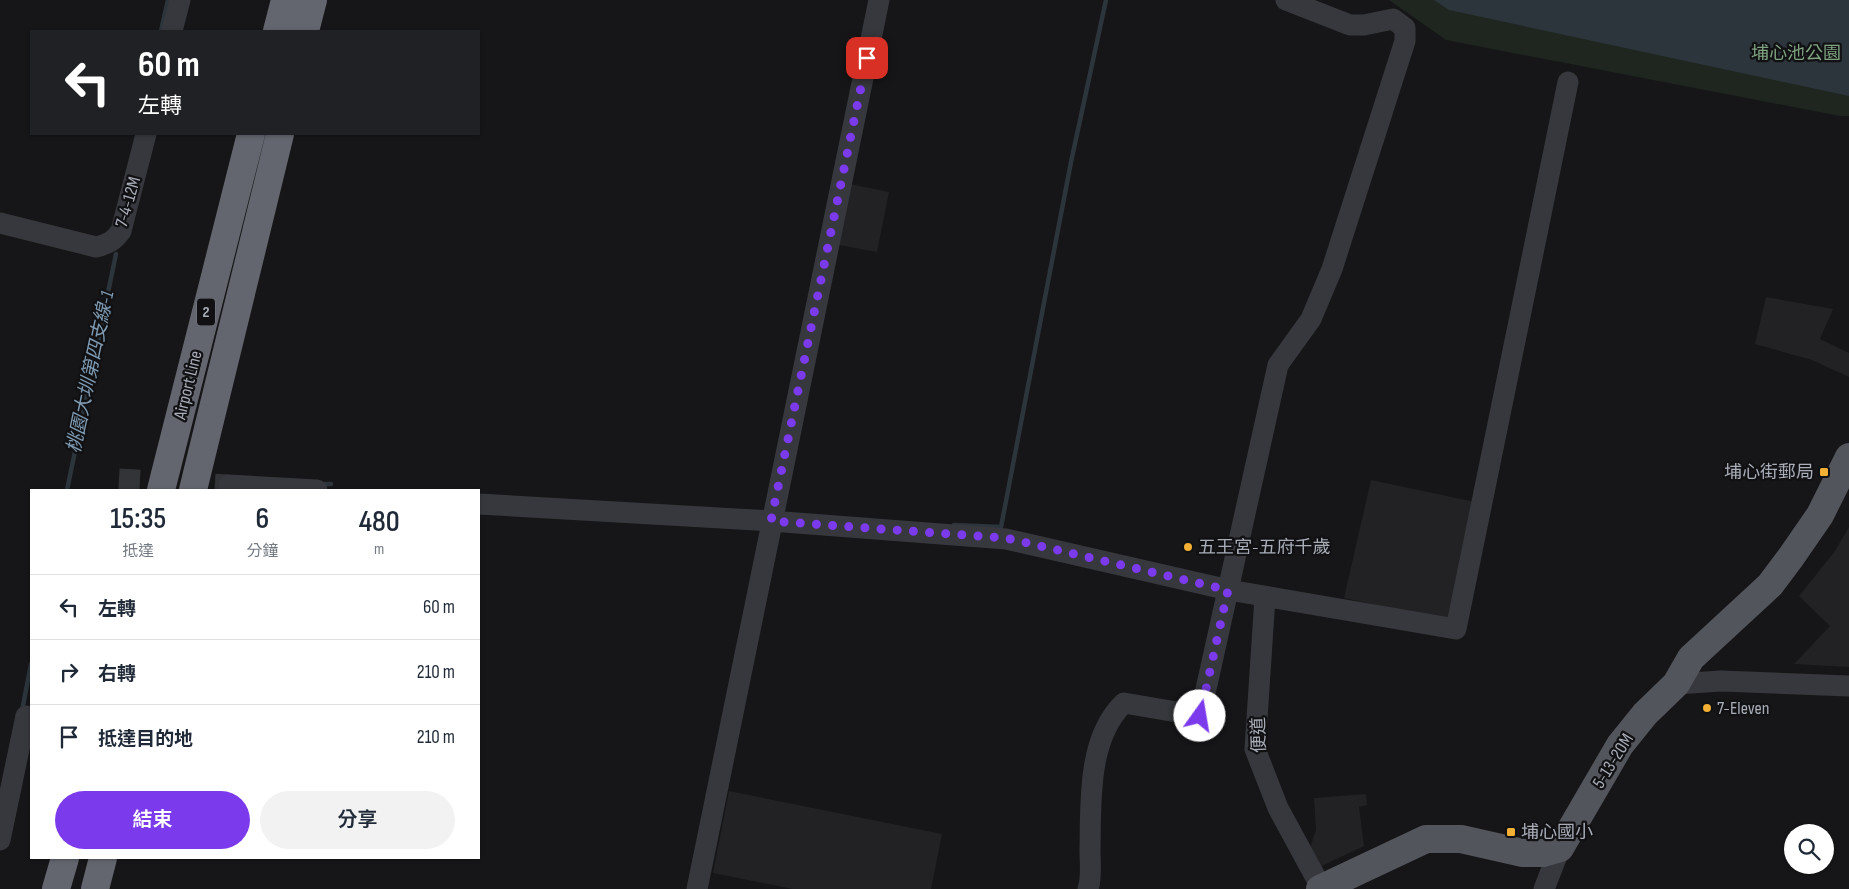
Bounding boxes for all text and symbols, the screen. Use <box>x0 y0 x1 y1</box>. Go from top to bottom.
pin <box>846 37 888 79</box>
park label: 埔心池公園 <box>1751 43 1841 64</box>
text: 60 m <box>138 44 200 87</box>
icon: arrive <box>853 44 881 72</box>
icon: left <box>55 50 120 115</box>
text: 左轉 <box>138 93 182 120</box>
street label: 7-4-12M <box>111 174 145 230</box>
water label: 桃園大圳第四支線-1 <box>63 289 119 455</box>
road number: 2 <box>197 298 215 326</box>
street label: Airport Line <box>169 349 207 422</box>
place label: 埔心街郵局 <box>1724 462 1814 483</box>
marker: 埔心街郵局 <box>1818 466 1830 478</box>
text: 15:35 <box>110 501 166 537</box>
text: 6 <box>256 501 269 537</box>
text: 480 <box>359 504 400 540</box>
place label: 五王宮-五府千歲 <box>1198 537 1331 558</box>
text: m <box>374 540 384 559</box>
marker: 五王宮-五府千歲 <box>1182 541 1194 553</box>
text: 抵達 <box>122 542 154 561</box>
text: 分鐘 <box>246 542 278 561</box>
icon: left <box>55 593 83 621</box>
text: 60 m <box>423 596 455 619</box>
text: 左轉 <box>98 598 136 621</box>
icon: right <box>55 658 83 686</box>
text: 210 m <box>417 661 455 684</box>
text: 右轉 <box>98 663 136 686</box>
position arrow <box>1173 689 1225 741</box>
place label: 7-Eleven <box>1717 698 1770 719</box>
marker: 7-Eleven <box>1701 702 1713 714</box>
street label: 便道 <box>1248 717 1270 753</box>
icon: arrive <box>55 723 83 751</box>
text: 210 m <box>417 726 455 749</box>
text: 抵達目的地 <box>98 728 193 751</box>
street label: 5-13-20M <box>1588 730 1638 792</box>
button: 結束 <box>55 791 250 849</box>
button: 分享 <box>260 791 455 849</box>
place label: 埔心國小 <box>1521 822 1593 843</box>
map controls <box>1784 824 1834 874</box>
button: search <box>1784 824 1834 874</box>
marker: 埔心國小 <box>1505 826 1517 838</box>

